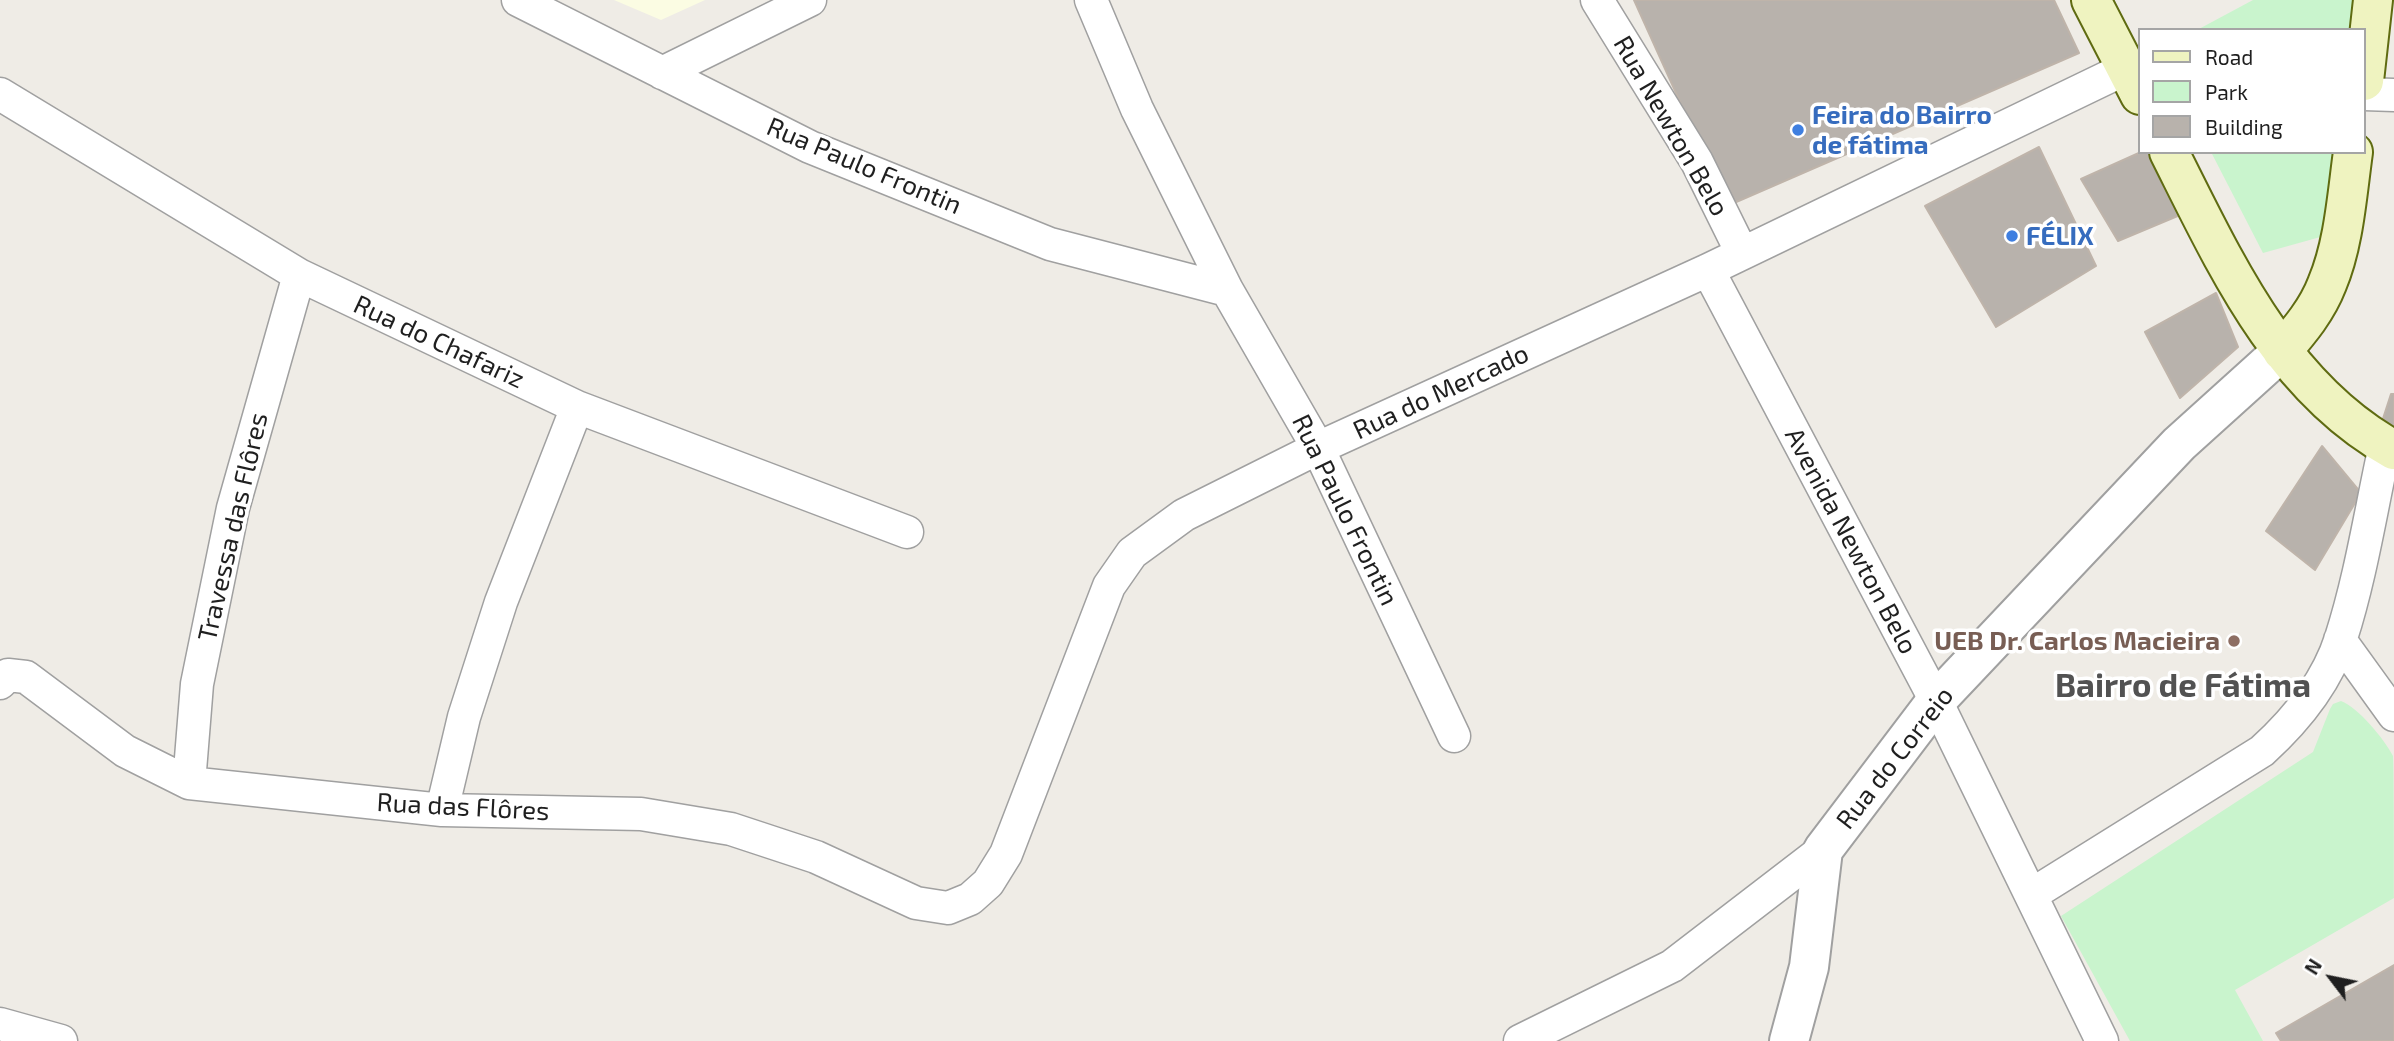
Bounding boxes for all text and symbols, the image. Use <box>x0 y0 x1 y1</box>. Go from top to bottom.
legend <box>2138 28 2366 154</box>
street label: Rua Newton Belo <box>1607 30 1735 222</box>
text: Road <box>2205 44 2253 69</box>
text: Park <box>2205 79 2248 104</box>
place label: Feira do Bairro de fátima <box>1812 99 1992 160</box>
street label: Rua Paulo Frontin <box>762 111 966 221</box>
text: Building <box>2205 114 2283 139</box>
marker: Feira do Bairro de fátima <box>1790 122 1806 138</box>
place label: FÉLIX <box>2026 220 2094 252</box>
marker: FÉLIX <box>2004 228 2020 244</box>
street label: Rua do Chafariz <box>349 289 529 395</box>
street label: Rua do Mercado <box>1348 338 1534 446</box>
street label: Rua Paulo Frontin <box>1285 409 1405 611</box>
street label: Travessa das Flôres <box>192 410 274 644</box>
street label: Avenida Newton Belo <box>1778 423 1924 659</box>
place label: UEB Dr. Carlos Macieira <box>1934 625 2220 657</box>
marker: UEB Dr. Carlos Macieira <box>2226 633 2242 649</box>
district label: Bairro de Fátima <box>2055 666 2311 706</box>
street label: Rua do Correio <box>1830 681 1960 835</box>
street label: Rua das Flôres <box>376 787 550 827</box>
north arrow <box>2296 943 2366 1013</box>
text: N <box>2299 955 2326 979</box>

